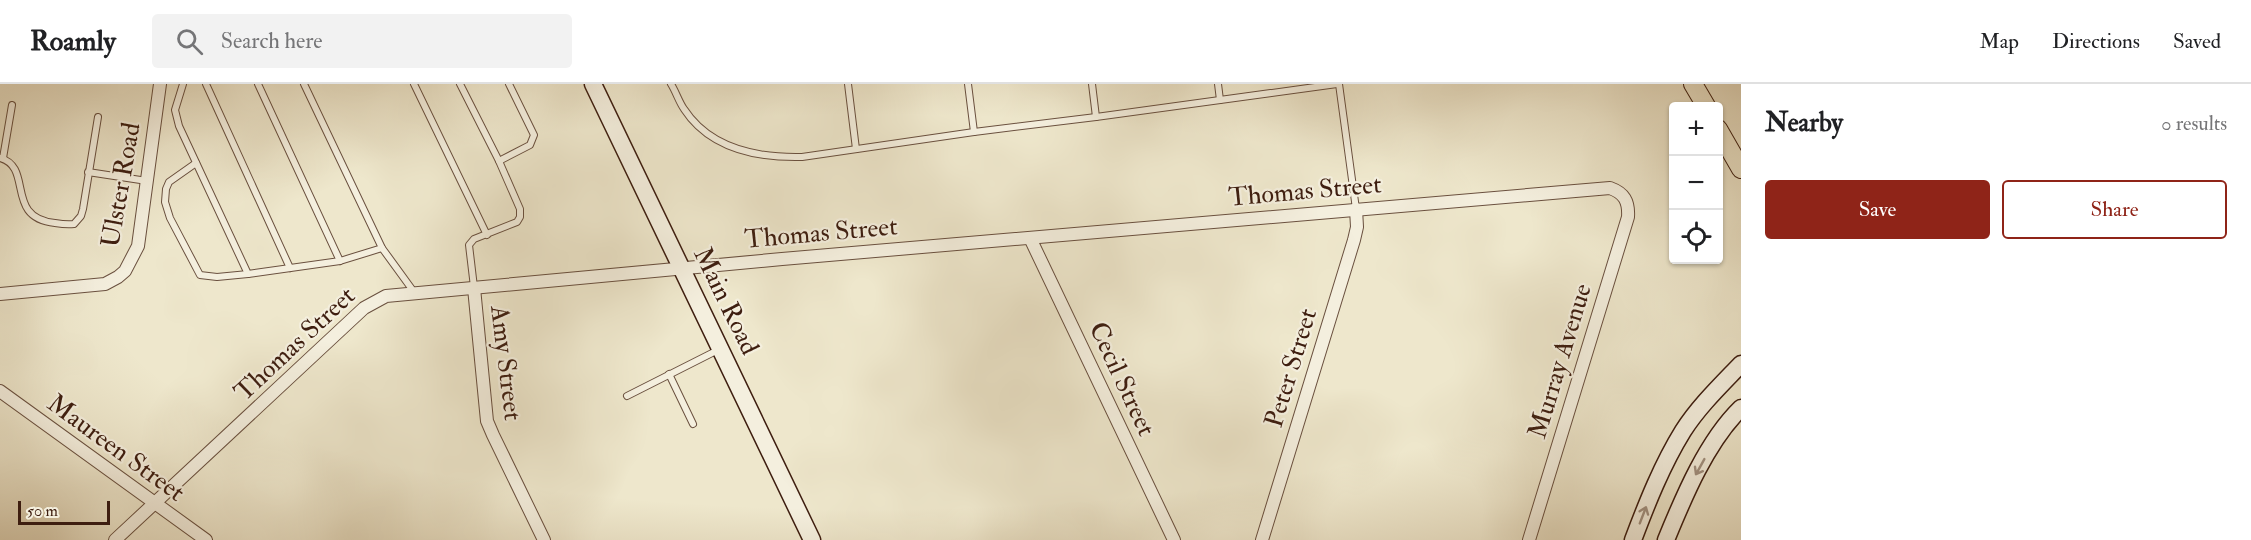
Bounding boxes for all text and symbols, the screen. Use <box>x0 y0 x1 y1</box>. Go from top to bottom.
search box <box>152 14 572 68</box>
text: Roamly <box>30 24 116 59</box>
icon: search <box>173 25 206 58</box>
text: Search here <box>221 27 323 55</box>
text: Map <box>1979 28 2019 55</box>
text: Directions <box>2052 28 2140 55</box>
text: Saved <box>2173 28 2221 55</box>
map controls <box>1669 102 1723 264</box>
button: + <box>1669 102 1723 156</box>
text: Nearby <box>1765 107 1843 139</box>
text: 0 results <box>2161 111 2227 136</box>
street label: Ulster Road <box>94 120 148 250</box>
button: − <box>1669 156 1723 210</box>
street label: Thomas Street <box>1227 168 1383 214</box>
button: Save <box>1765 180 1990 239</box>
button: Share <box>2002 180 2227 239</box>
street label: Thomas Street <box>743 210 899 256</box>
button: locate <box>1669 210 1723 264</box>
street label: Main Road <box>686 242 766 360</box>
street label: Thomas Street <box>228 280 362 408</box>
street label: Murray Avenue <box>1521 280 1599 442</box>
street label: Amy Street <box>483 303 529 422</box>
street label: Peter Street <box>1258 305 1324 431</box>
street label: Cecil Street <box>1082 317 1162 441</box>
street label: Maureen Street <box>41 387 191 509</box>
one-way arrow <box>1694 458 1706 475</box>
scale bar <box>18 498 110 526</box>
text: 50 m <box>27 501 58 521</box>
one-way arrow <box>1638 506 1649 524</box>

